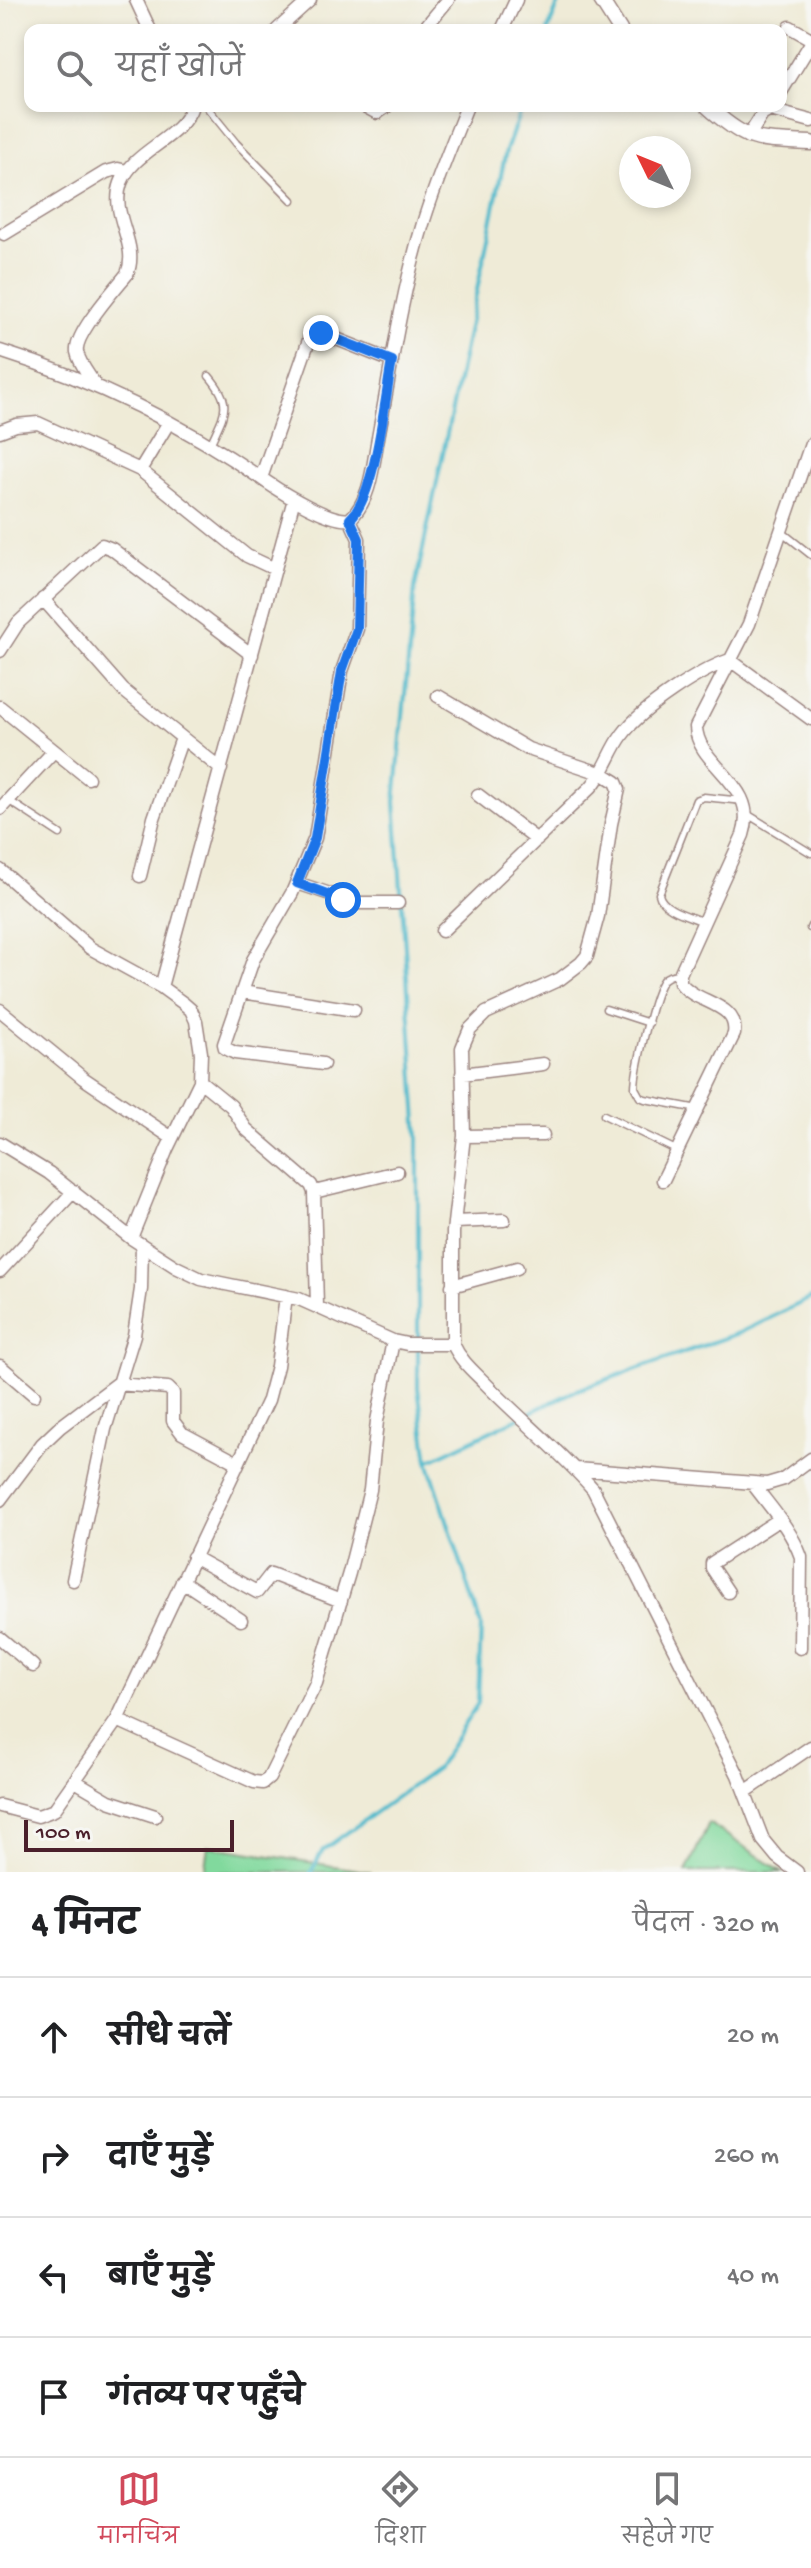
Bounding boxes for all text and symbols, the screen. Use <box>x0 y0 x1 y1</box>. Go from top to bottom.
search box <box>24 24 787 112</box>
icon: search <box>52 46 96 90</box>
text: यहाँ खोजें <box>116 53 244 88</box>
north arrow <box>619 136 691 208</box>
route end <box>303 315 339 351</box>
route start <box>325 882 361 918</box>
scale bar <box>24 1816 234 1852</box>
text: 100 m <box>36 1821 91 1847</box>
text: 4 मिनट <box>32 1907 139 1947</box>
text: पैदल · 320 m <box>633 1911 779 1942</box>
icon: ahead <box>32 2015 76 2059</box>
text: सीधे चलें <box>108 2022 230 2057</box>
text: 20 m <box>727 2022 779 2053</box>
icon: right <box>32 2135 76 2179</box>
text: दाएँ मुड़ें <box>108 2142 212 2177</box>
text: 260 m <box>714 2142 779 2173</box>
icon: left <box>32 2255 76 2299</box>
text: बाएँ मुड़ें <box>108 2262 213 2297</box>
text: 40 m <box>727 2262 779 2293</box>
icon: arrive <box>32 2375 76 2419</box>
text: गंतव्य पर पहुँचे <box>108 2382 305 2417</box>
tab: मानचित्र <box>98 2467 179 2560</box>
tab: दिशा <box>375 2467 425 2560</box>
tab: सहेजे गए <box>622 2467 713 2560</box>

